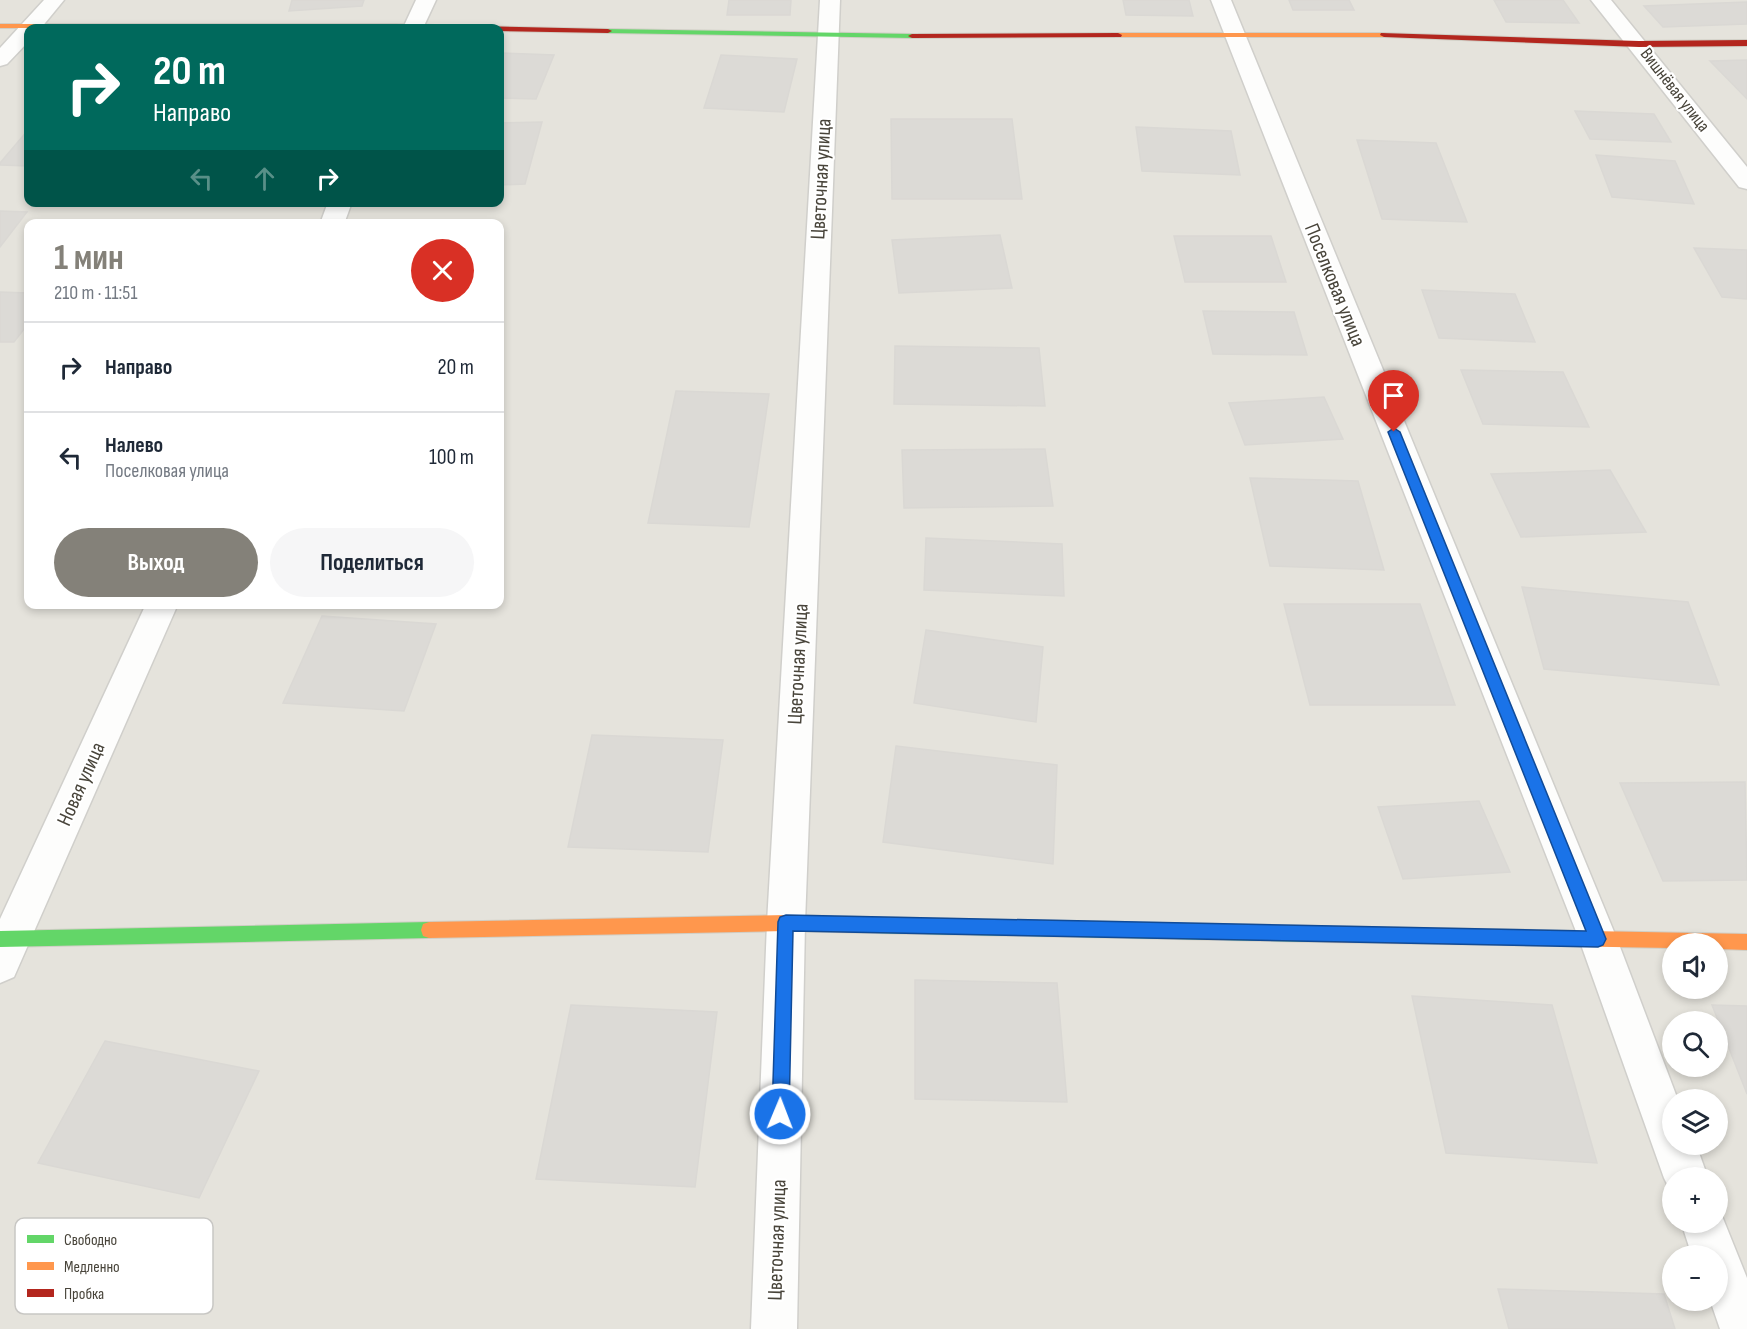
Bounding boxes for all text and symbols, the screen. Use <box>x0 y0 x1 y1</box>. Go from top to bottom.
street label: Вишнёвая улица <box>1636 44 1714 136</box>
text: 20 m <box>153 46 226 97</box>
icon: right <box>54 48 132 126</box>
text: Направо <box>153 97 231 129</box>
street label: Цветочная улица <box>805 118 837 240</box>
icon: left <box>185 162 218 195</box>
icon: ahead <box>248 162 281 195</box>
icon: right <box>311 162 344 195</box>
street label: Поселковая улица <box>1299 220 1371 350</box>
text: 1 мин <box>54 237 124 280</box>
button: close <box>411 239 474 302</box>
text: 210 m · 11:51 <box>54 281 137 305</box>
icon: right <box>54 351 87 384</box>
text: Направо <box>105 354 172 381</box>
text: 20 m <box>438 354 474 381</box>
pin <box>1368 370 1419 432</box>
icon: arrive <box>1377 379 1410 412</box>
text: Налево <box>105 432 163 459</box>
icon: left <box>54 441 87 474</box>
text: 100 m <box>429 444 474 471</box>
text: Поселковая улица <box>105 459 229 483</box>
button: Выход <box>54 528 258 597</box>
button: Поделиться <box>270 528 474 597</box>
street label: Цветочная улица <box>782 603 814 725</box>
street label: Новая улица <box>52 738 110 830</box>
map controls <box>1662 933 1728 1311</box>
button: sound <box>1662 933 1728 999</box>
button: search <box>1662 1011 1728 1077</box>
position arrow <box>748 1082 812 1146</box>
button: layers <box>1662 1089 1728 1155</box>
button: + <box>1662 1167 1728 1233</box>
street label: Цветочная улица <box>762 1179 792 1301</box>
legend <box>15 1218 213 1314</box>
text: Свободно <box>64 1231 117 1250</box>
button: − <box>1662 1245 1728 1311</box>
text: Медленно <box>64 1258 120 1277</box>
text: Пробка <box>64 1285 104 1304</box>

